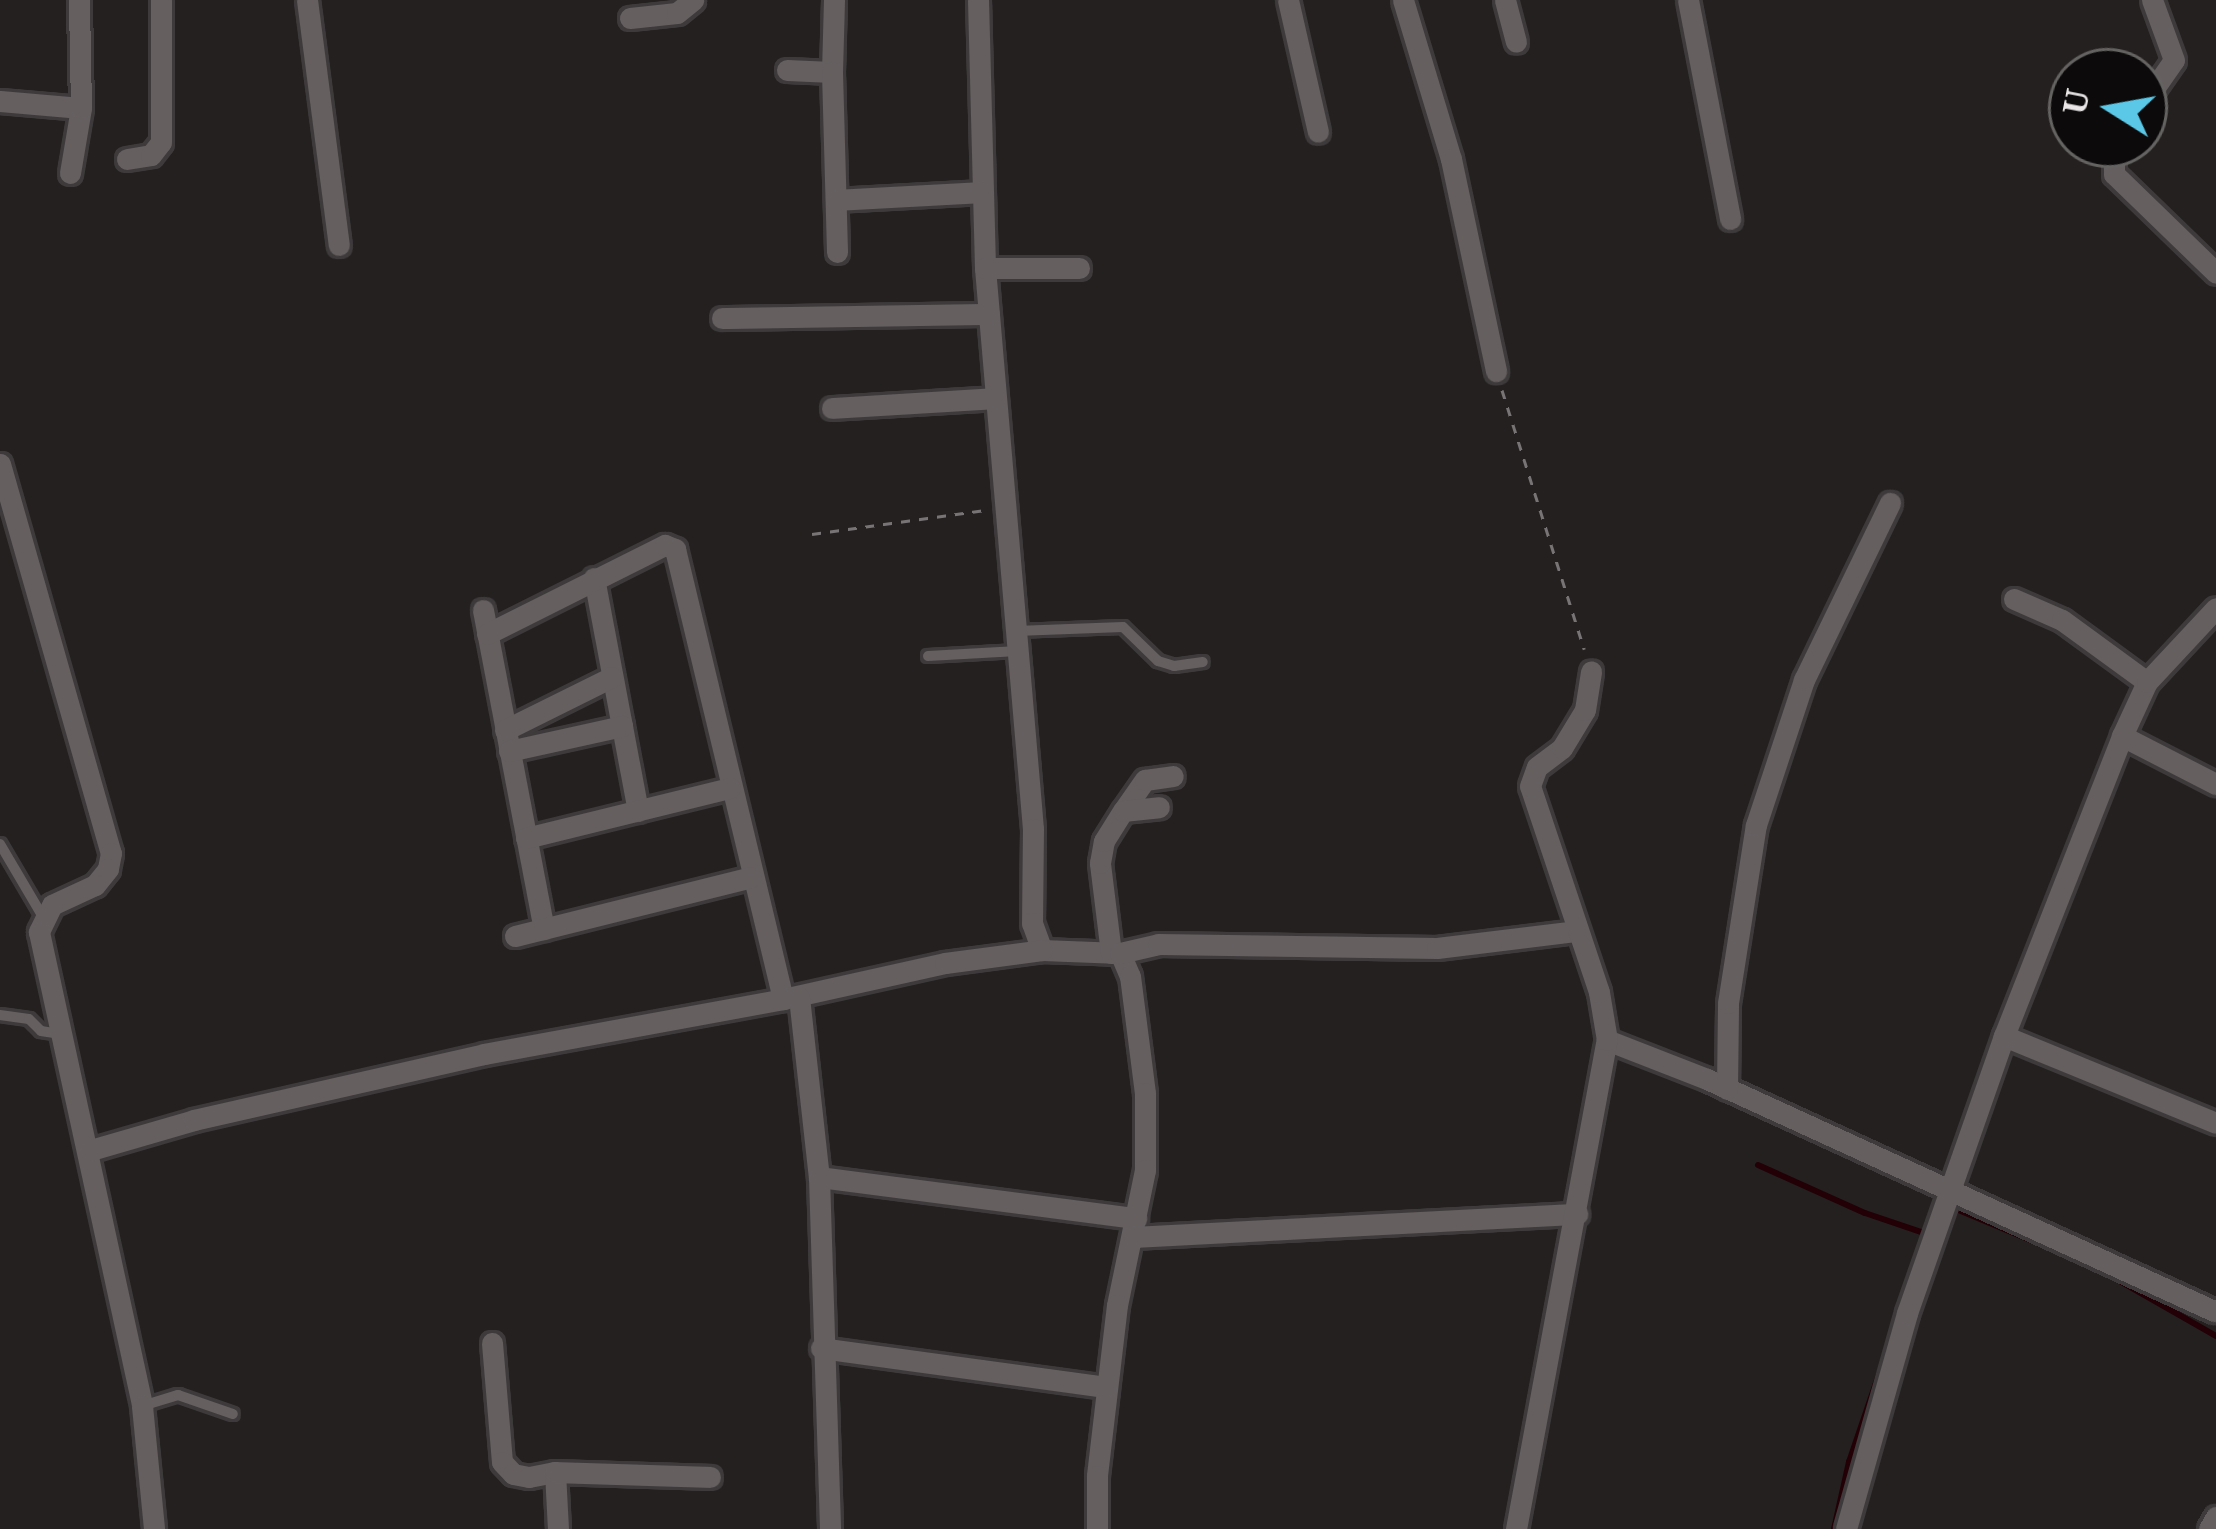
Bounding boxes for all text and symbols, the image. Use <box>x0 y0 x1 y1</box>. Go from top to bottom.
north arrow <box>2048 48 2168 168</box>
text: U <box>2051 85 2100 118</box>

